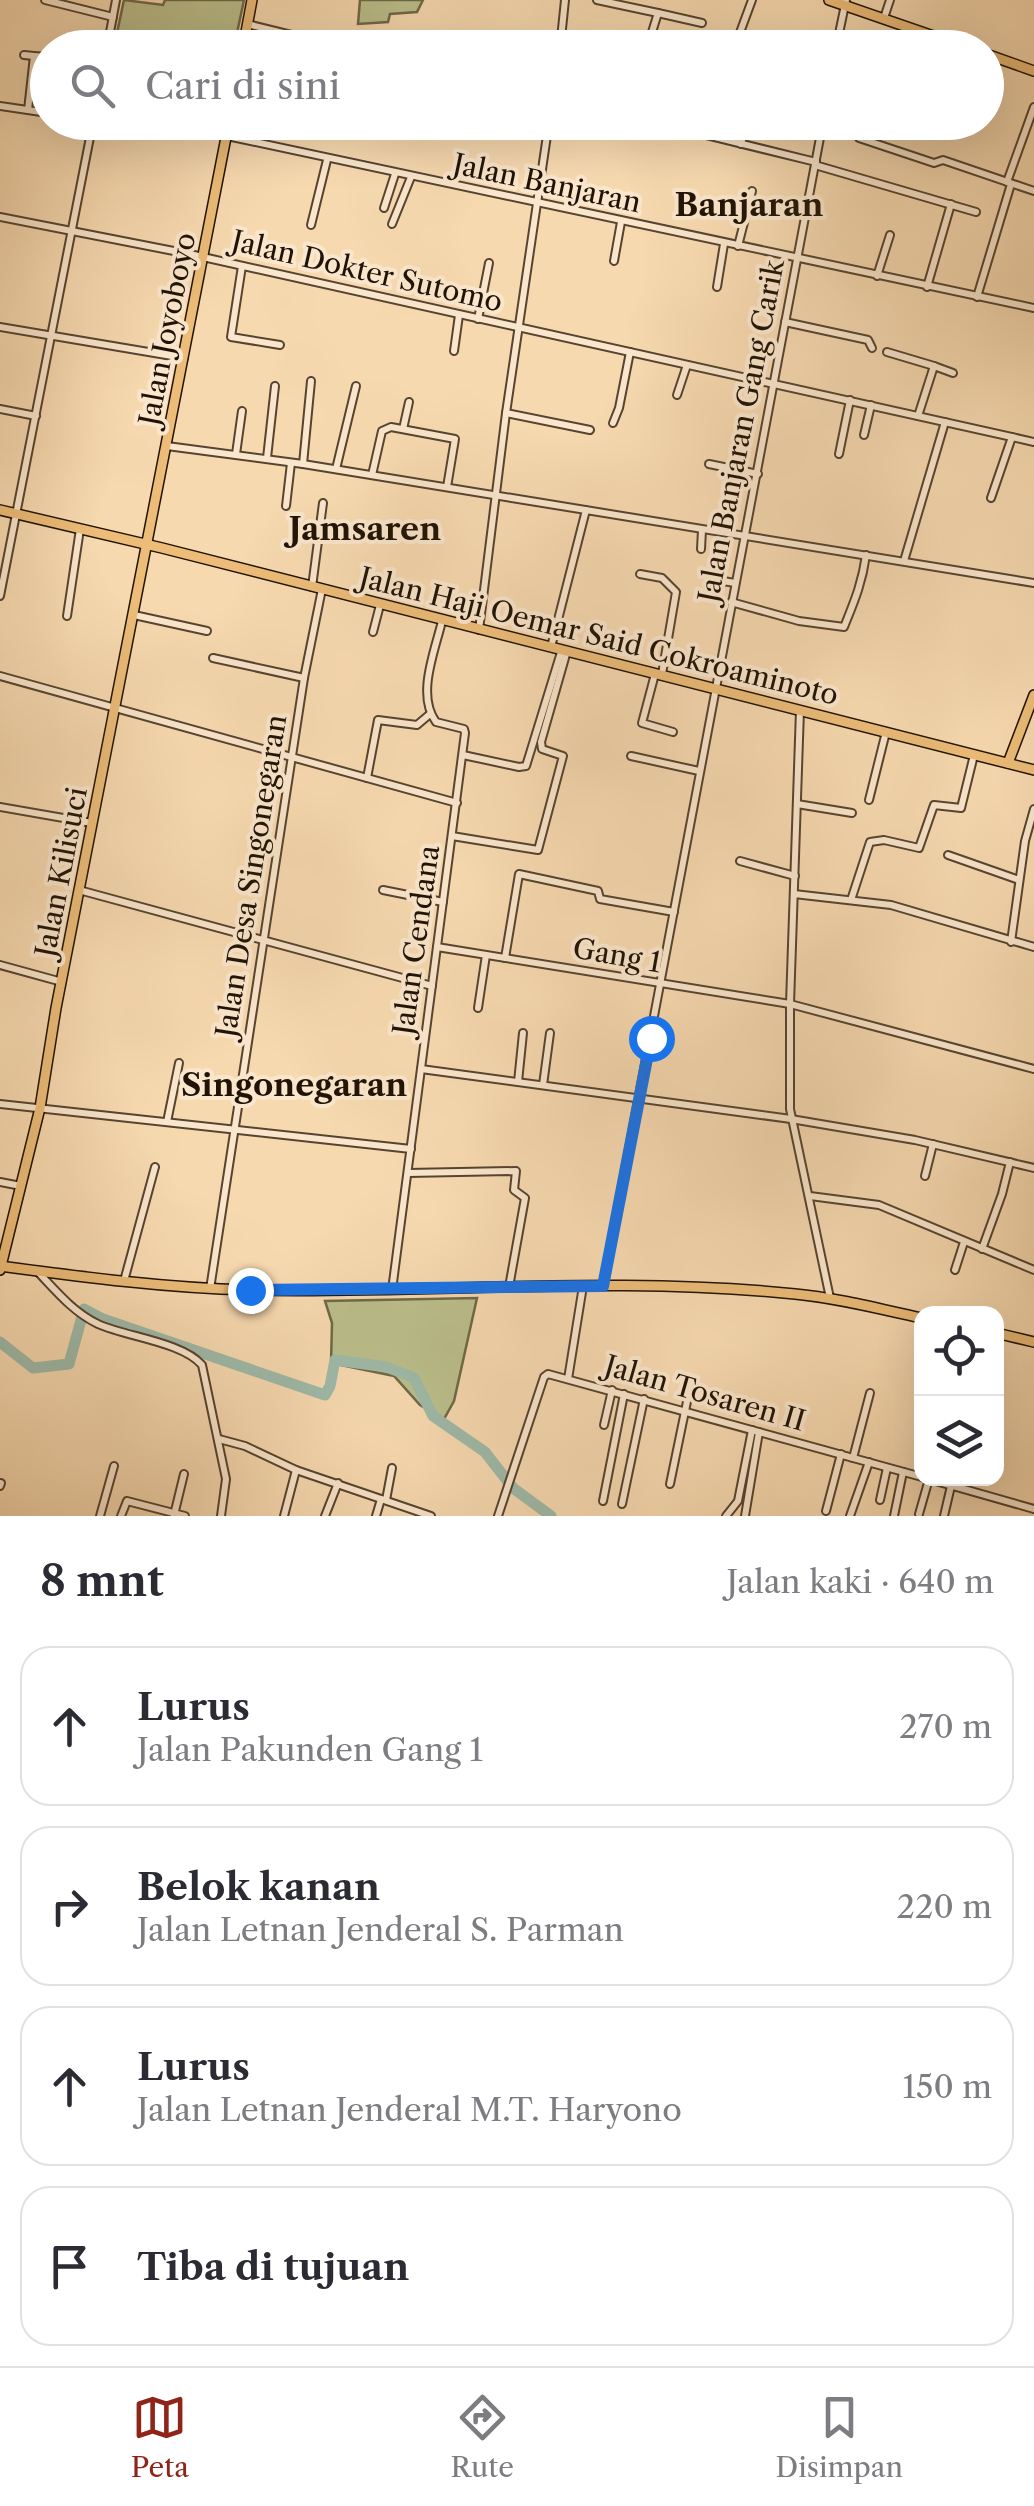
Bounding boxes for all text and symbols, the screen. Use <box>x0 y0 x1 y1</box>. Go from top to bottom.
search box <box>30 30 1004 140</box>
icon: search <box>65 58 120 113</box>
text: Cari di sini <box>145 62 340 109</box>
street label: Jalan Banjaran <box>446 146 644 219</box>
district label: Banjaran <box>674 185 824 224</box>
street label: Jalan Dokter Sutomo <box>224 222 506 319</box>
street label: Jalan Joyoboyo <box>131 230 202 432</box>
street label: Jalan Banjaran Gang Carik <box>690 255 791 609</box>
district label: Jamsaren <box>284 509 441 548</box>
street label: Jalan Haji Oemar Said Cokroaminoto <box>352 559 842 712</box>
street label: Jalan Desa Singonegaran <box>208 712 293 1044</box>
street label: Jalan Kilisuci <box>27 784 94 964</box>
street label: Jalan Cendana <box>385 843 446 1041</box>
street label: Gang 1 <box>570 931 664 979</box>
route start <box>629 1016 675 1062</box>
district label: Singonegaran <box>181 1065 407 1104</box>
route end <box>228 1268 274 1314</box>
map controls <box>914 1306 1004 1486</box>
button: locate <box>914 1306 1004 1396</box>
street label: Jalan Tosaren II <box>597 1347 809 1438</box>
button: layers <box>914 1396 1004 1486</box>
text: 8 mnt <box>40 1555 164 1607</box>
text: Jalan kaki · 640 m <box>726 1562 994 1601</box>
text: Lurus <box>137 1683 250 1730</box>
icon: ahead <box>42 1699 97 1754</box>
text: 270 m <box>899 1707 992 1746</box>
text: Jalan Pakunden Gang 1 <box>137 1730 483 1769</box>
text: Belok kanan <box>137 1863 380 1910</box>
icon: right <box>42 1879 97 1934</box>
text: 220 m <box>897 1887 992 1926</box>
text: Jalan Letnan Jenderal S. Parman <box>137 1910 624 1949</box>
text: Lurus <box>137 2043 250 2090</box>
icon: ahead <box>42 2059 97 2114</box>
text: 150 m <box>903 2067 992 2106</box>
text: Jalan Letnan Jenderal M.T. Haryono <box>137 2090 682 2129</box>
icon: arrive <box>42 2239 97 2294</box>
text: Tiba di tujuan <box>137 2243 409 2290</box>
tab: Peta <box>131 2390 189 2484</box>
tab: Rute <box>451 2390 514 2484</box>
tab: Disimpan <box>776 2390 903 2484</box>

